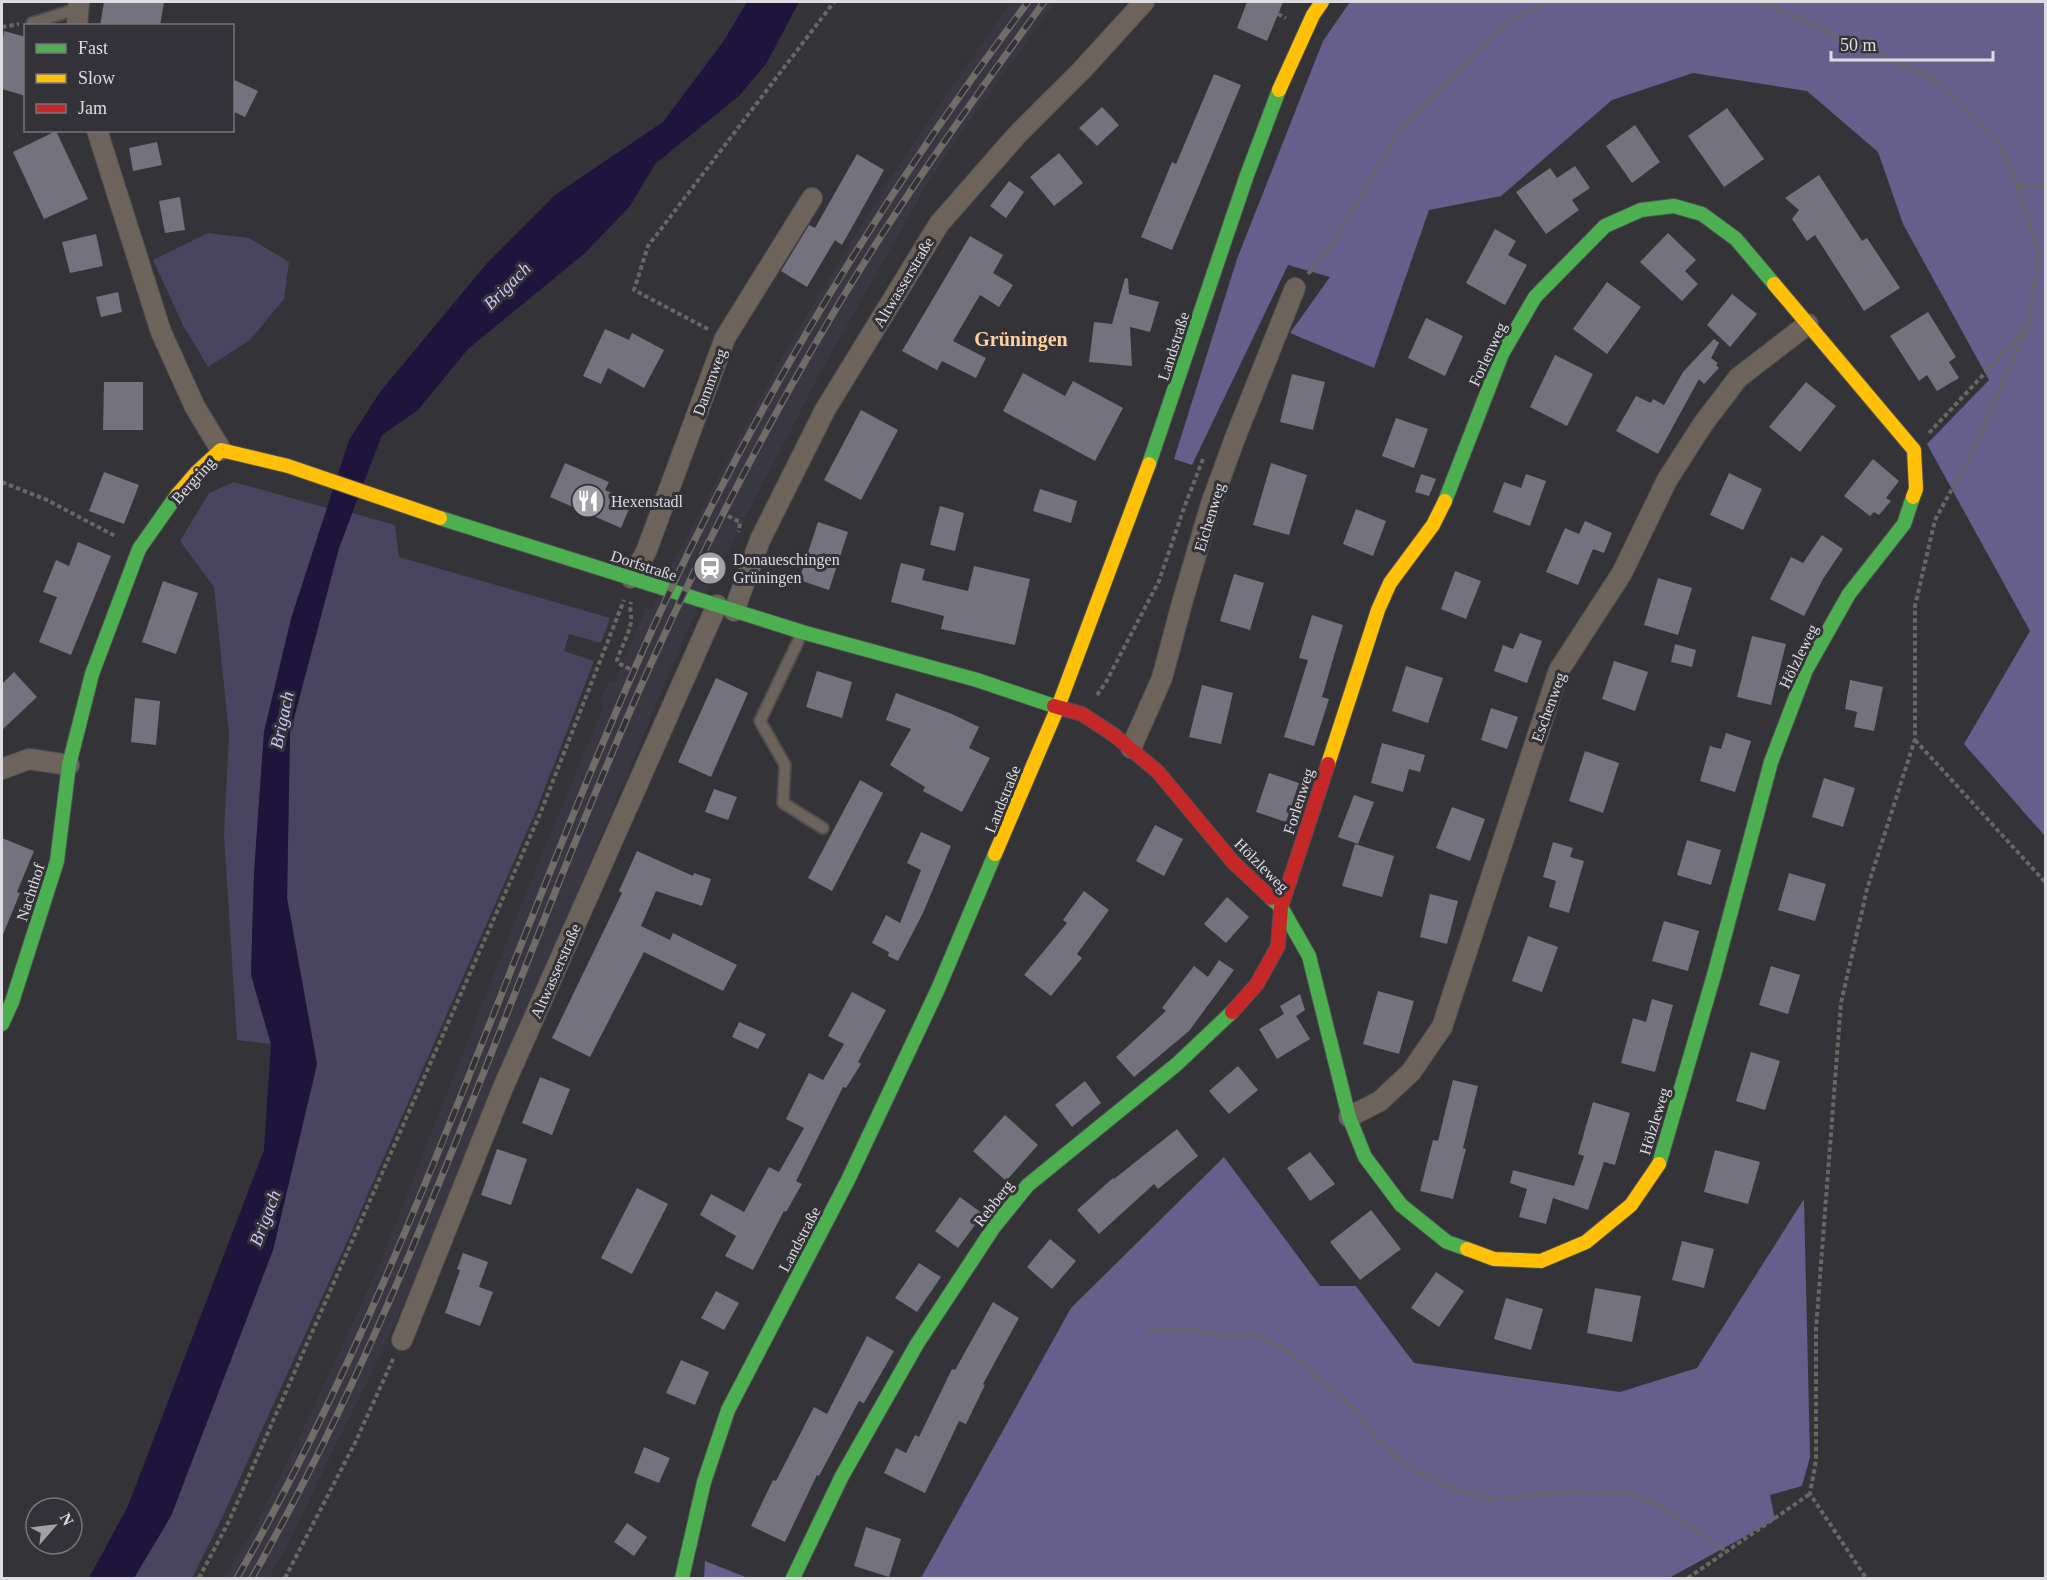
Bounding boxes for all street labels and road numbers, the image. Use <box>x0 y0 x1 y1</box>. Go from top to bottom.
street label: Altwasserstraße <box>870 234 937 330</box>
street label: Landstraße <box>1154 310 1193 383</box>
street label: Forlenweg <box>1465 320 1511 389</box>
street label: Dammweg <box>689 346 730 418</box>
street label: Bergring <box>168 454 219 508</box>
street label: Eichenweg <box>1191 481 1229 554</box>
street label: Dorfstraße <box>609 547 679 584</box>
street label: Hölzleweg <box>1776 621 1822 692</box>
street label: Eschenweg <box>1528 670 1570 745</box>
street label: Landstraße <box>981 763 1024 835</box>
street label: Forlenweg <box>1280 766 1318 837</box>
street label: Hölzleweg <box>1230 835 1292 897</box>
street label: Nachthof <box>13 861 48 923</box>
street label: Altwasserstraße <box>527 921 584 1021</box>
street label: Hölzleweg <box>1636 1086 1674 1157</box>
street label: Rebberg <box>970 1177 1017 1230</box>
street label: Landstraße <box>775 1204 824 1275</box>

